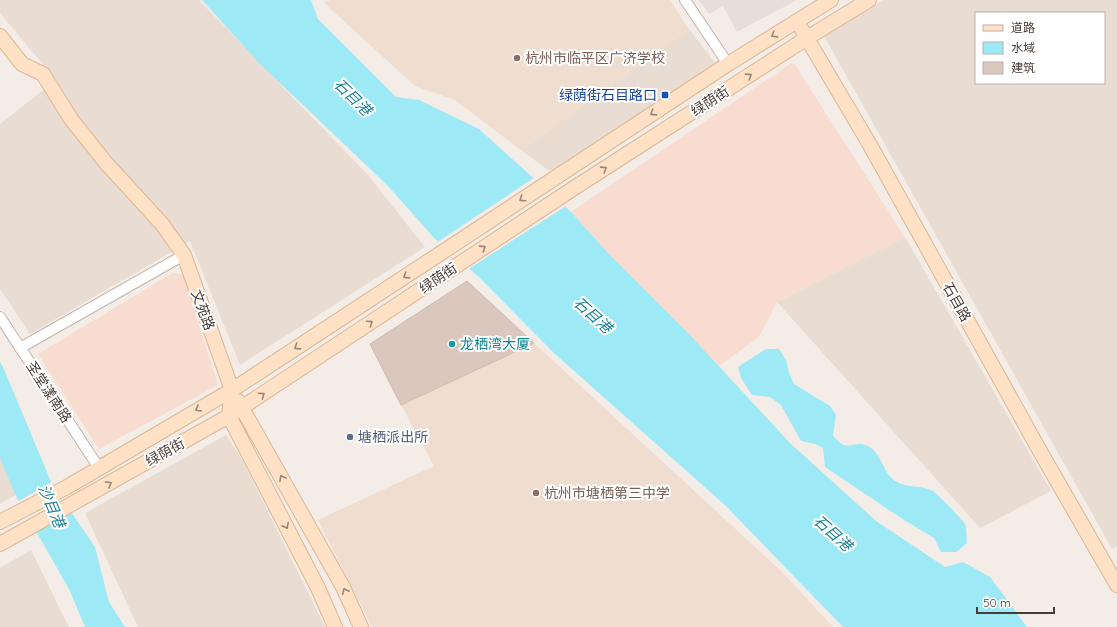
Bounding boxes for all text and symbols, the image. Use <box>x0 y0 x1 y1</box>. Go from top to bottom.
legend <box>975 12 1105 84</box>
text: 道路 <box>1011 20 1035 35</box>
one-way arrow <box>771 30 778 38</box>
text: 水域 <box>1011 40 1035 55</box>
place label: 杭州市临平区广济学校 <box>525 49 665 67</box>
marker: 杭州市临平区广济学校 <box>512 53 522 63</box>
text: 建筑 <box>1011 60 1035 75</box>
one-way arrow <box>745 73 752 80</box>
water label: 石目港 <box>330 75 377 121</box>
street label: 绿荫街 <box>687 82 733 120</box>
place label: 绿荫街石目路口 <box>559 86 657 104</box>
marker: 绿荫街石目路口 <box>660 90 670 100</box>
one-way arrow <box>650 108 657 116</box>
one-way arrow <box>600 166 607 174</box>
one-way arrow <box>519 194 526 202</box>
one-way arrow <box>479 245 486 253</box>
street label: 绿荫街 <box>416 259 460 297</box>
one-way arrow <box>403 272 410 279</box>
street label: 石目路 <box>939 279 975 325</box>
street label: 文苑路 <box>187 287 219 333</box>
water label: 石目港 <box>570 293 618 338</box>
one-way arrow <box>366 320 373 328</box>
place label: 龙栖湾大厦 <box>460 335 530 353</box>
marker: 龙栖湾大厦 <box>447 339 457 349</box>
one-way arrow <box>294 343 301 350</box>
street label: 圣堂漾南路 <box>22 358 76 426</box>
one-way arrow <box>257 393 264 400</box>
one-way arrow <box>195 405 202 412</box>
place label: 塘栖派出所 <box>358 428 428 446</box>
marker: 塘栖派出所 <box>345 432 355 442</box>
street label: 绿荫街 <box>142 434 188 470</box>
one-way arrow <box>279 475 286 482</box>
one-way arrow <box>105 481 112 488</box>
water label: 沙目港 <box>34 482 70 532</box>
place label: 杭州市塘栖第三中学 <box>544 484 670 502</box>
marker: 杭州市塘栖第三中学 <box>531 488 541 498</box>
water label: 石目港 <box>810 511 858 556</box>
one-way arrow <box>281 521 288 529</box>
one-way arrow <box>342 588 350 596</box>
scale bar <box>977 589 1054 615</box>
text: 50 m <box>983 595 1011 610</box>

